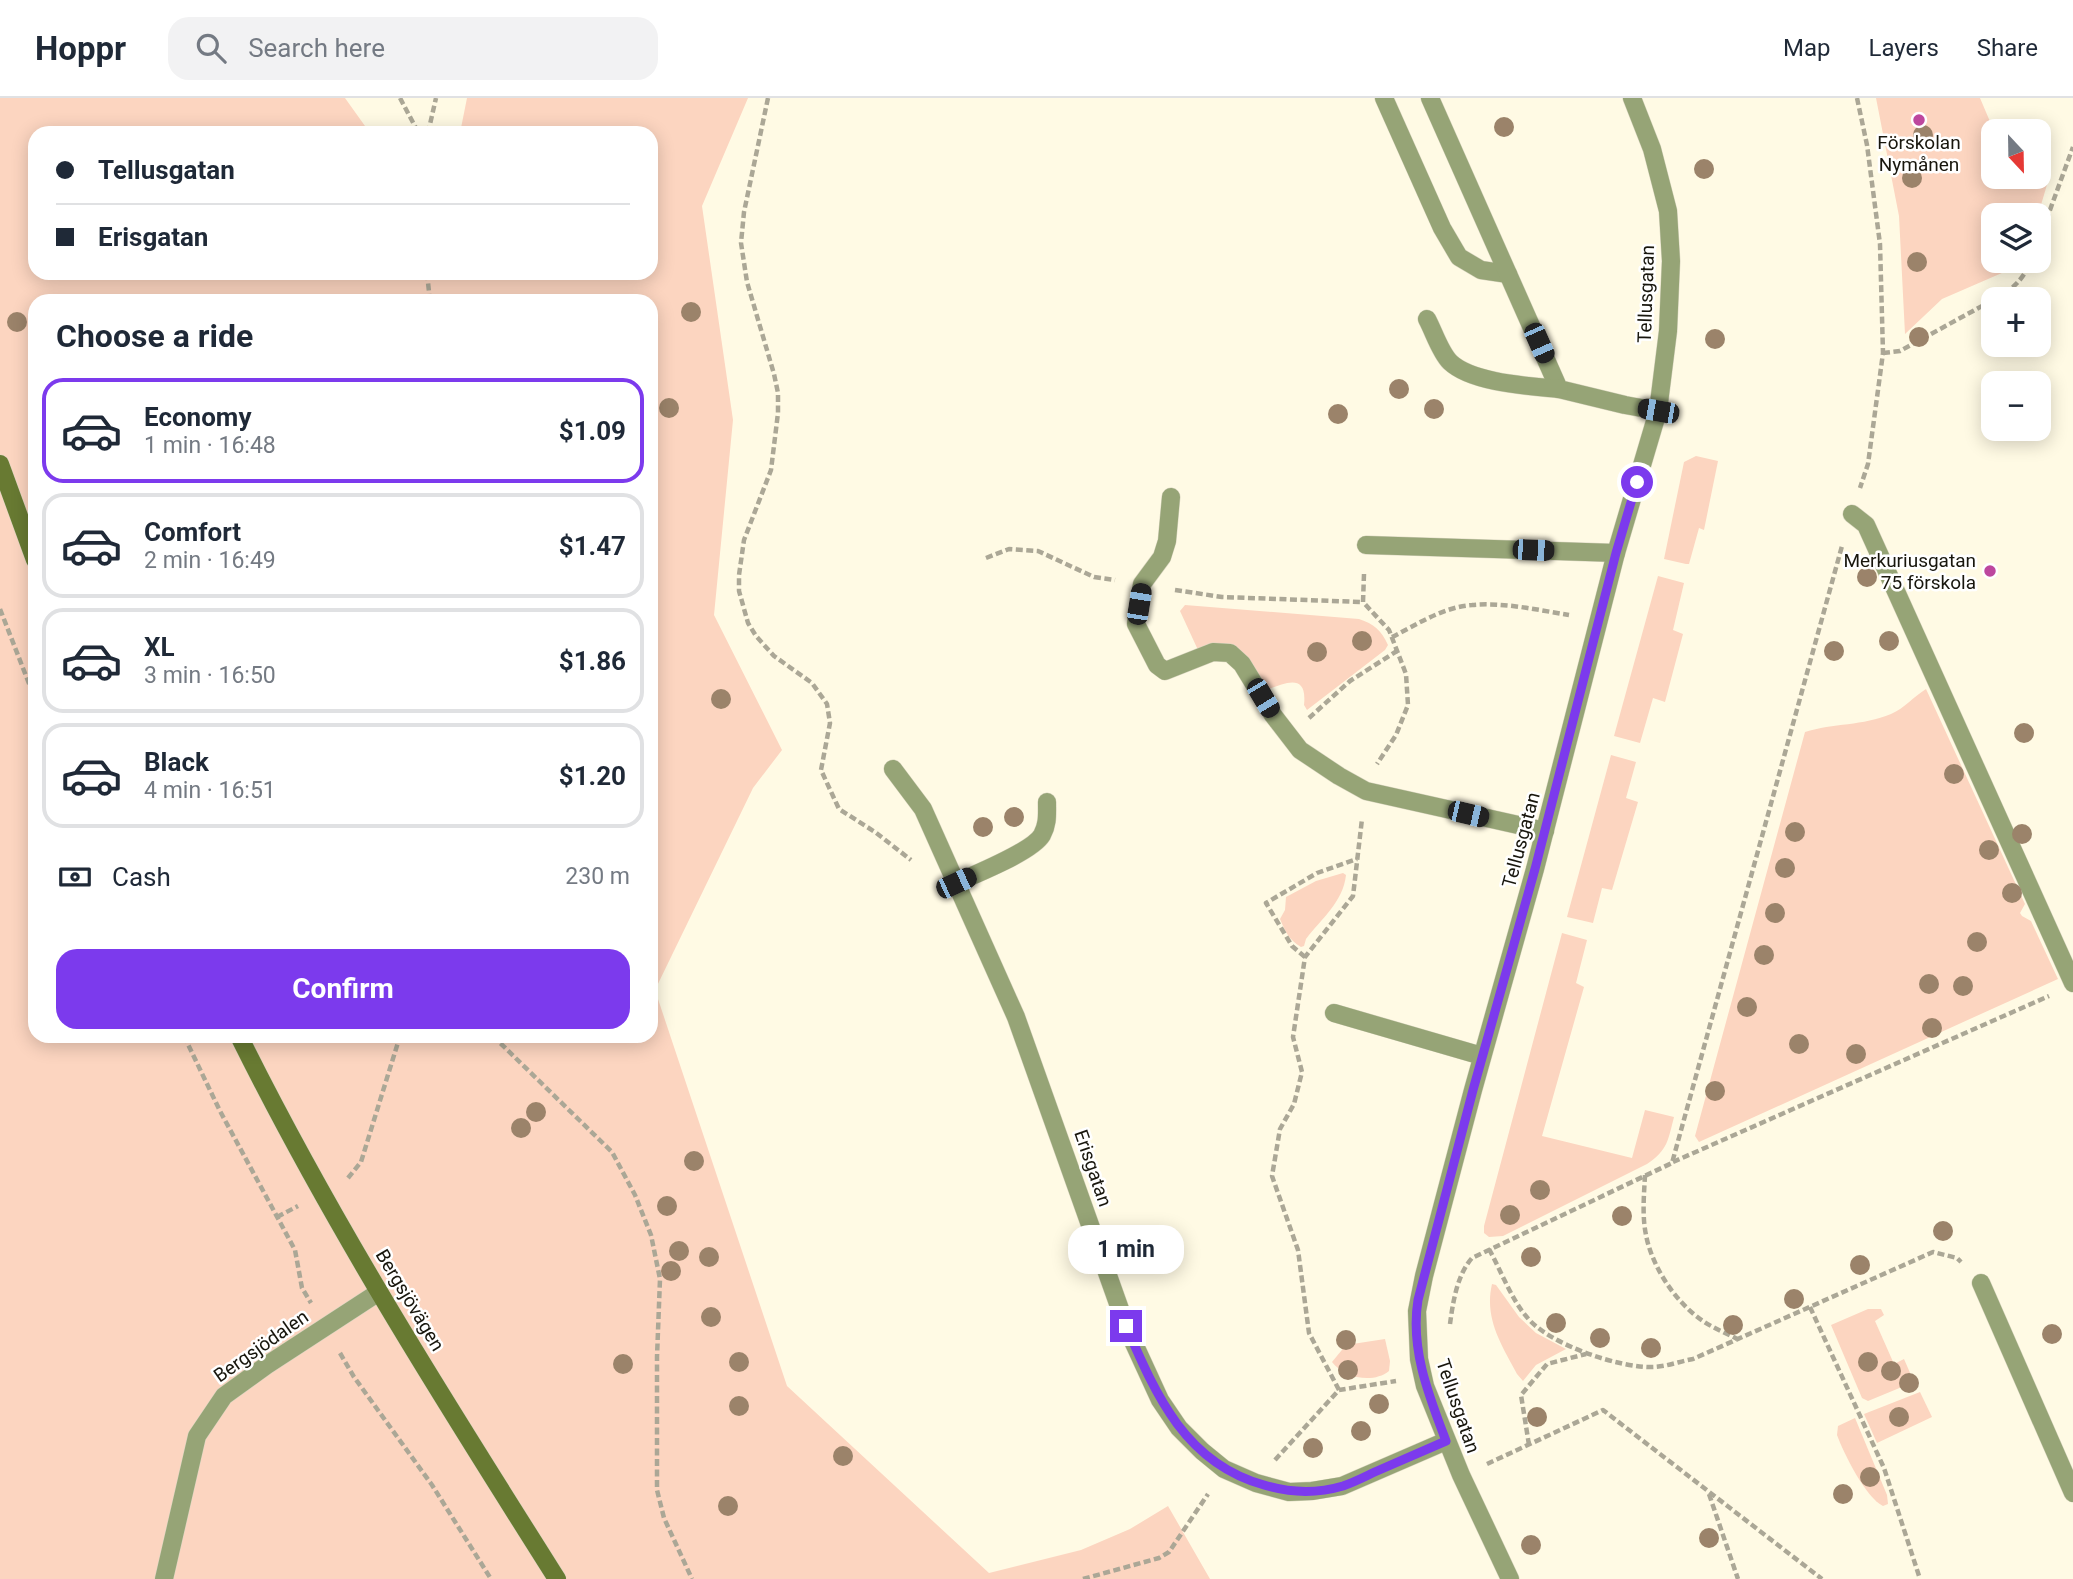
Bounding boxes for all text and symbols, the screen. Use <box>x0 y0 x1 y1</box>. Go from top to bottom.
search box <box>168 17 658 80</box>
text: Hoppr <box>35 29 126 68</box>
icon: search <box>192 29 230 67</box>
text: Search here <box>248 33 385 63</box>
text: Map <box>1783 34 1831 62</box>
text: Layers <box>1869 34 1939 62</box>
text: Share <box>1977 34 2038 62</box>
marker: Förskolan Nymånen <box>1911 112 1927 128</box>
north arrow <box>1981 119 2051 189</box>
map controls <box>1981 119 2051 441</box>
place label: Förskolan Nymånen <box>1877 131 1961 176</box>
text: Tellusgatan <box>98 155 235 185</box>
button: layers <box>1981 203 2051 273</box>
text: Erisgatan <box>98 222 208 252</box>
street label: Tellusgatan <box>1633 245 1659 343</box>
button: + <box>1981 287 2051 357</box>
text: Choose a ride <box>56 317 253 355</box>
car <box>1521 320 1558 366</box>
button: − <box>1981 371 2051 441</box>
car <box>1636 397 1681 425</box>
icon: car <box>60 399 123 462</box>
text: Economy <box>144 402 251 432</box>
text: $1.09 <box>559 416 626 446</box>
text: 1 min · 16:48 <box>144 432 276 459</box>
route start <box>1621 466 1653 498</box>
icon: car <box>60 514 123 577</box>
text: Comfort <box>144 517 241 547</box>
text: $1.47 <box>559 531 626 561</box>
car <box>1512 539 1555 561</box>
text: 2 min · 16:49 <box>144 547 276 574</box>
place label: Merkuriusgatan 75 förskola <box>1843 549 1976 594</box>
marker: Merkuriusgatan 75 förskola <box>1982 563 1998 579</box>
car <box>1126 582 1153 626</box>
icon: car <box>60 629 123 692</box>
text: XL <box>144 632 175 662</box>
text: $1.86 <box>559 646 626 676</box>
text: 3 min · 16:50 <box>144 662 276 689</box>
car <box>1244 675 1283 721</box>
icon: car <box>60 744 123 807</box>
text: Black <box>144 747 209 777</box>
text: $1.20 <box>559 761 626 791</box>
text: 4 min · 16:51 <box>144 777 276 804</box>
street label: Tellusgatan <box>1497 790 1545 890</box>
car <box>1446 799 1491 829</box>
icon: cash <box>56 858 94 896</box>
text: Cash <box>112 862 171 892</box>
text: 230 m <box>565 863 630 890</box>
car <box>933 865 980 901</box>
button: Confirm <box>56 949 630 1029</box>
street label: Erisgatan <box>1069 1127 1117 1209</box>
callout: 1 min <box>1068 1224 1184 1274</box>
text: 1 min <box>1097 1236 1155 1263</box>
street label: Bergsjövägen <box>371 1245 449 1355</box>
street label: Bergsjödalen <box>209 1305 313 1387</box>
route end <box>1110 1310 1142 1342</box>
street label: Tellusgatan <box>1431 1356 1485 1456</box>

